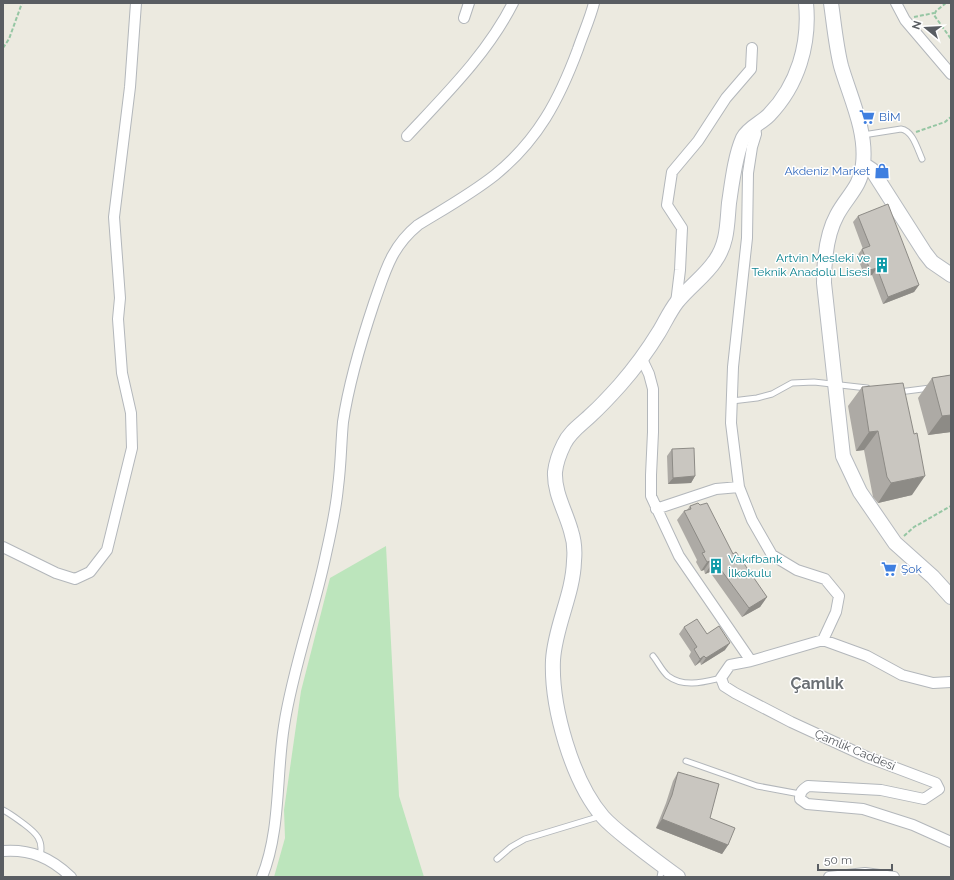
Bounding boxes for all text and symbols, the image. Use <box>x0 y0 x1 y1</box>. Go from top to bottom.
north arrow <box>906 8 946 48</box>
text: N <box>909 19 924 31</box>
supermarket icon: BİM <box>858 108 876 126</box>
place label: BİM <box>879 110 901 124</box>
shop icon: Akdeniz Market <box>873 162 891 180</box>
place label: Akdeniz Market <box>784 164 870 178</box>
place label: Artvin Mesleki ve Teknik Anadolu Lisesi <box>751 251 870 279</box>
building icon: Artvin Mesleki ve Teknik Anadolu Lisesi <box>873 256 891 274</box>
place label: Vakıfbank İlkokulu <box>728 552 783 580</box>
building icon: Vakıfbank İlkokulu <box>707 557 725 575</box>
supermarket icon: Şok <box>880 560 898 578</box>
place label: Şok <box>901 562 922 576</box>
district label: Çamlık <box>790 674 844 693</box>
street label: Çamlık Caddesi <box>813 727 897 773</box>
scale bar <box>818 846 892 872</box>
text: 50 m <box>824 853 852 867</box>

